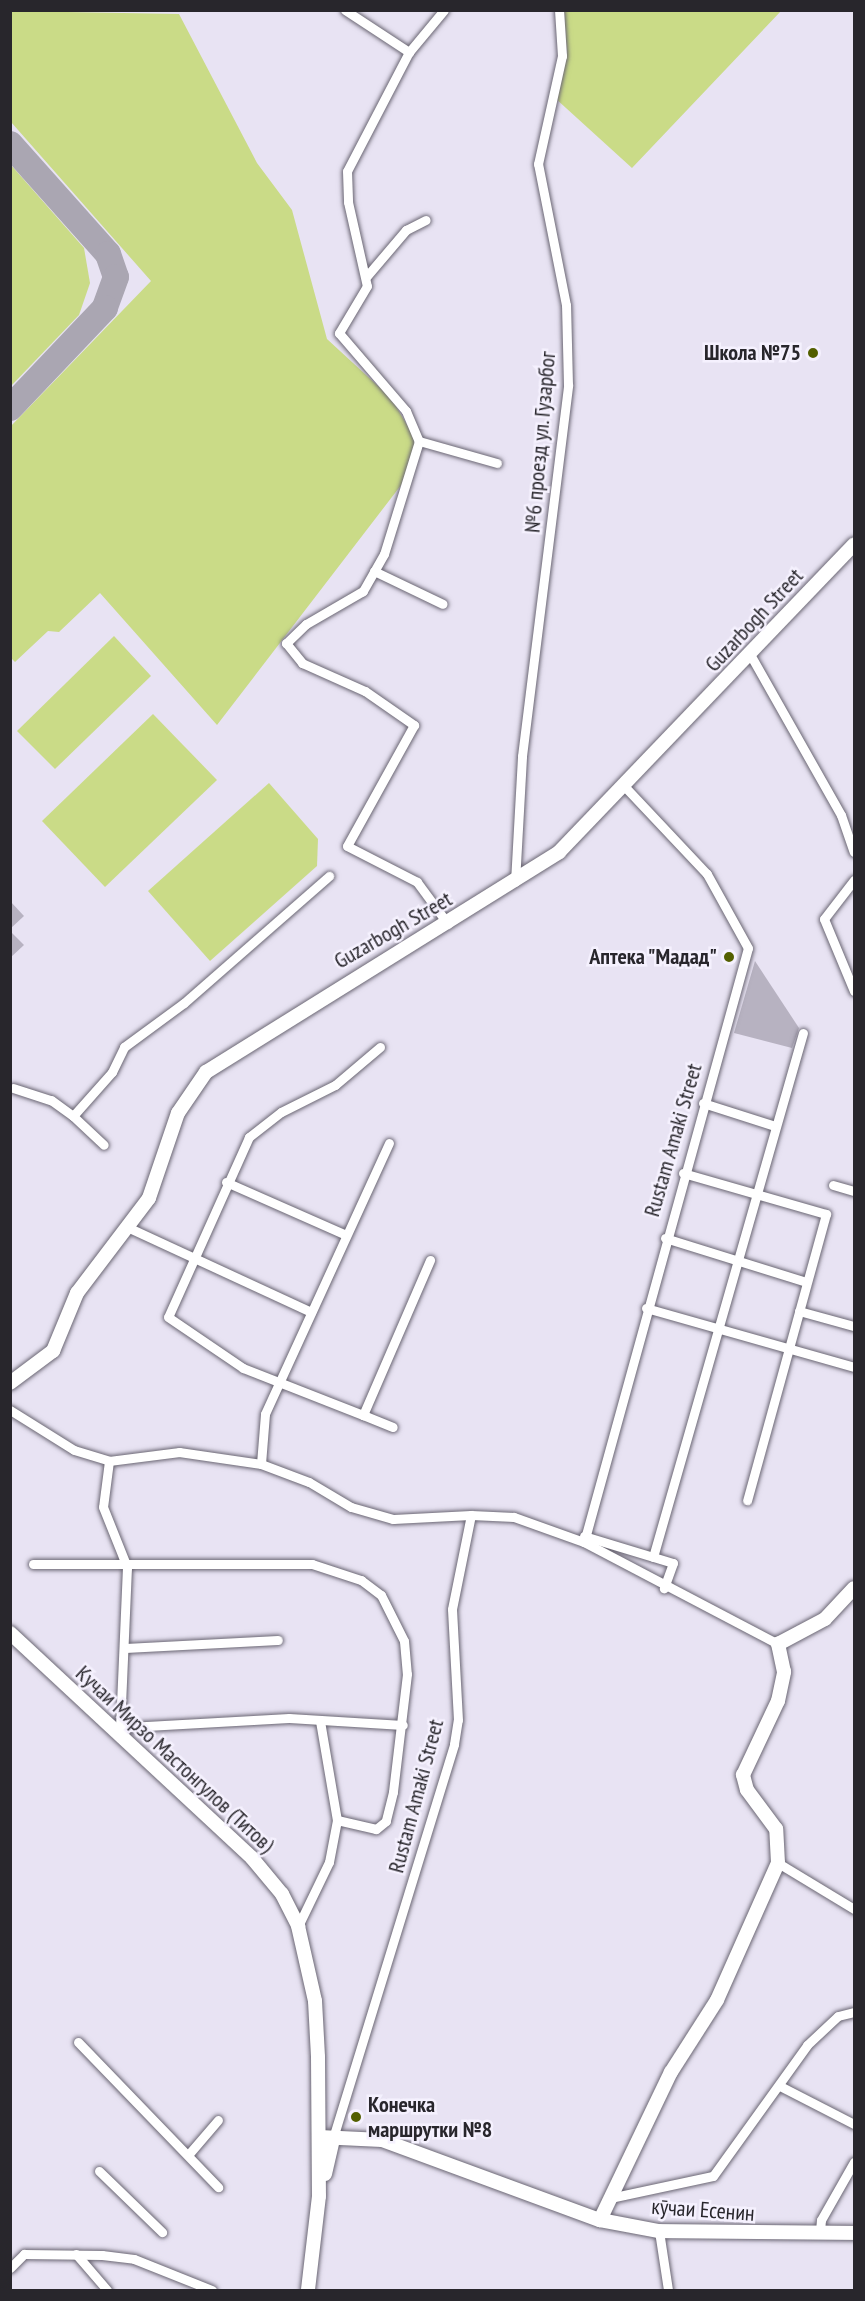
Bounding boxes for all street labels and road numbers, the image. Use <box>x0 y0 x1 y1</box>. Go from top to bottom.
street label: №6 проезд ул. Гузарбог <box>519 349 561 535</box>
street label: Guzarbogh Street <box>699 563 809 677</box>
street label: Guzarbogh Street <box>329 886 457 974</box>
street label: Rustam Amaki Street <box>638 1060 708 1220</box>
street label: Кучаи Мирзо Мастонгулов (Титов) <box>70 1660 280 1858</box>
street label: Rustam Amaki Street <box>383 1716 449 1876</box>
street label: кӯчаи Есенин <box>651 2193 755 2227</box>

